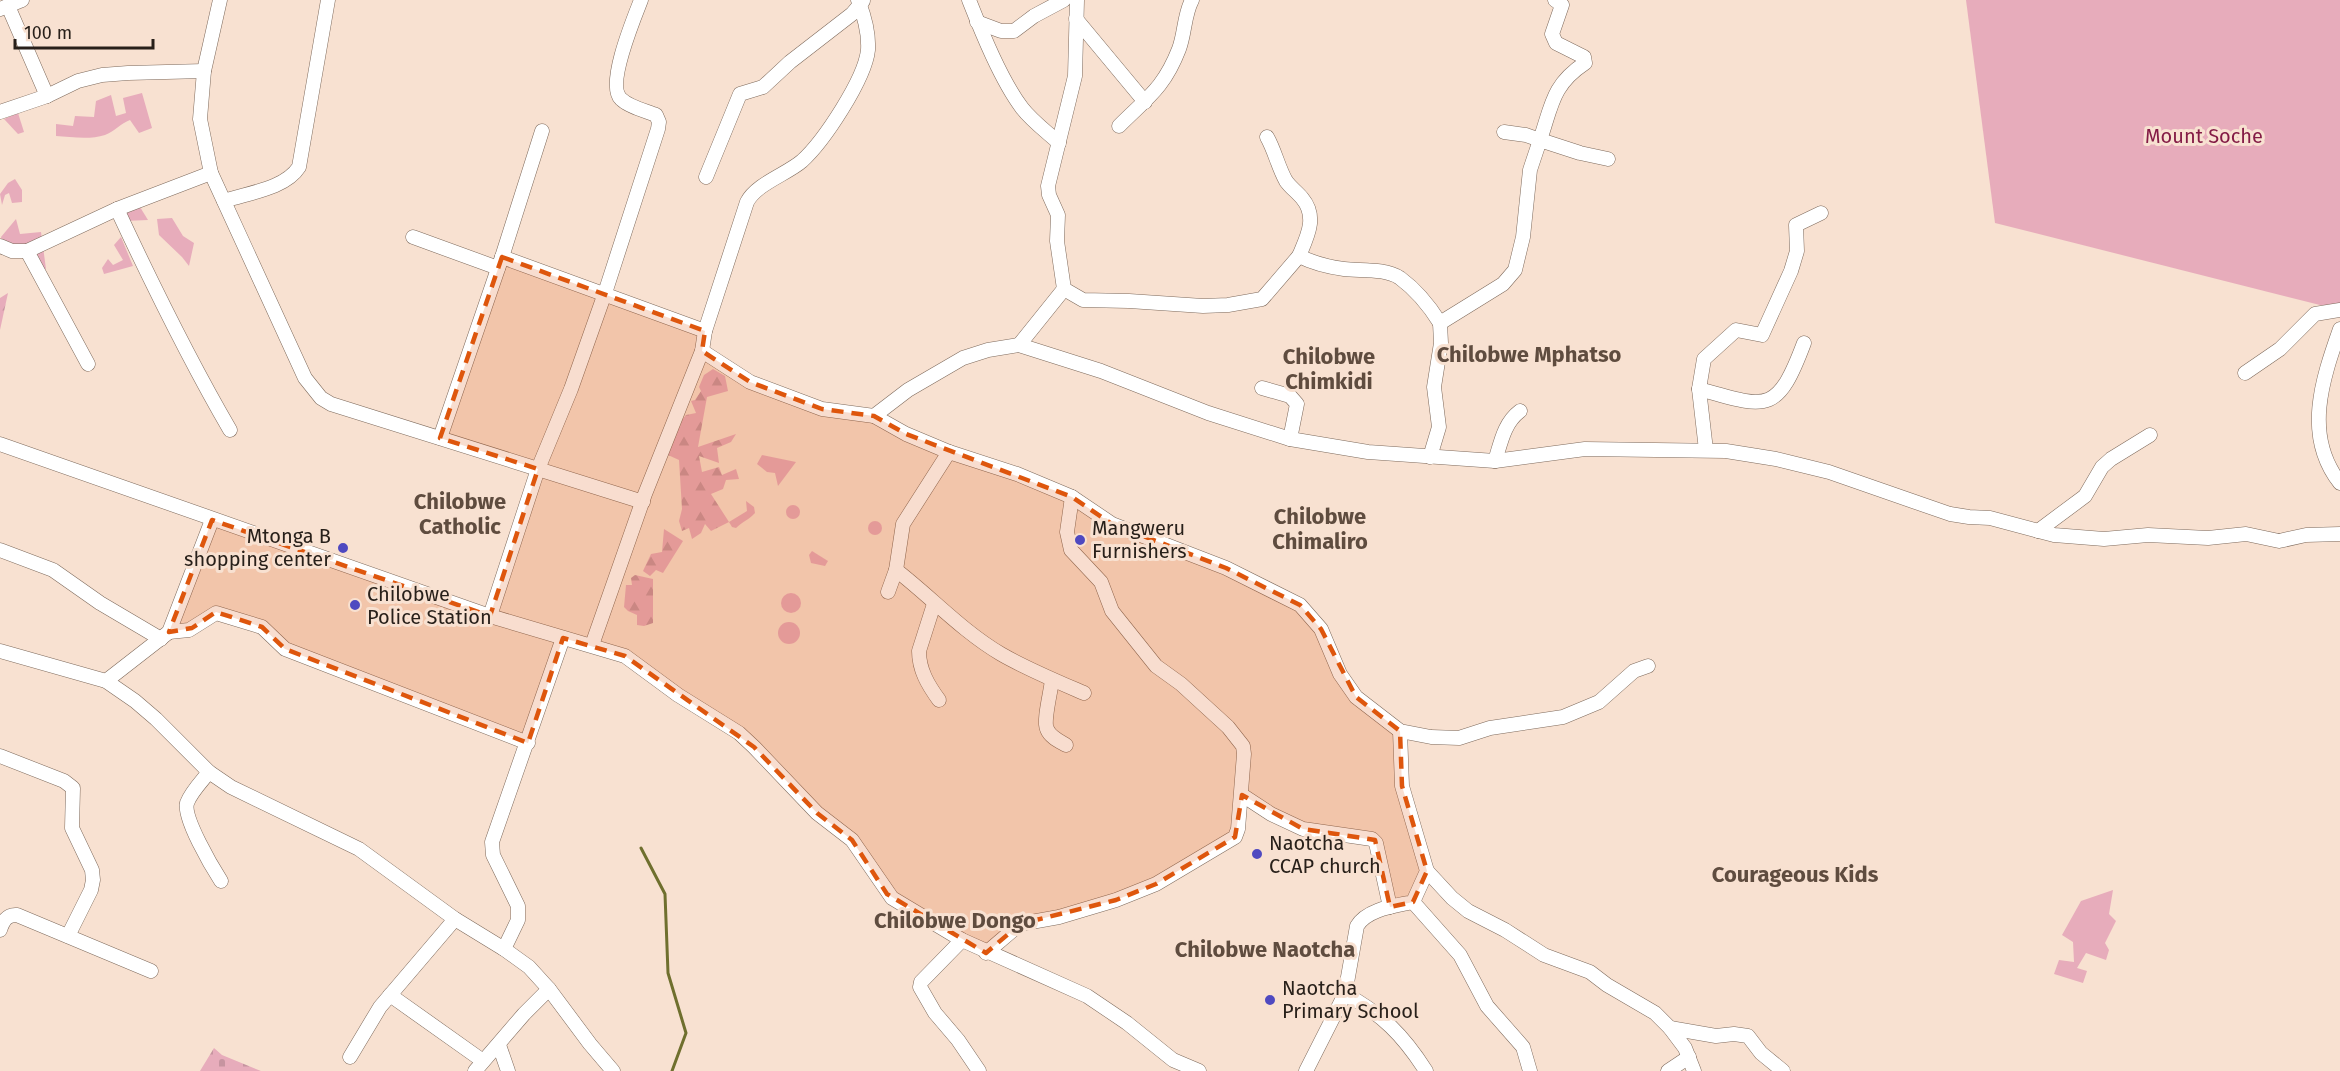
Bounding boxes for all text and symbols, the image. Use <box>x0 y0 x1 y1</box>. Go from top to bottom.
scale bar <box>15 12 153 50</box>
text: 100 m <box>24 22 72 44</box>
park label: Mount Soche <box>2145 124 2263 148</box>
district label: Chilobwe Mphatso <box>1437 341 1622 368</box>
district label: Chilobwe Chimkidi <box>1283 343 1375 395</box>
district label: Chilobwe Catholic <box>414 488 506 540</box>
district label: Chilobwe Chimaliro <box>1272 503 1368 555</box>
place label: Mangweru Furnishers <box>1092 516 1187 563</box>
place label: Mtonga B shopping center <box>184 524 331 571</box>
marker: Mangweru Furnishers <box>1073 533 1087 547</box>
marker: Mtonga B shopping center <box>336 541 350 555</box>
place label: Chilobwe Police Station <box>367 582 492 629</box>
marker: Chilobwe Police Station <box>348 598 362 612</box>
place label: Naotcha CCAP church <box>1269 831 1381 878</box>
marker: Naotcha CCAP church <box>1250 847 1264 861</box>
district label: Courageous Kids <box>1712 861 1879 888</box>
district label: Chilobwe Dongo <box>874 907 1036 934</box>
district label: Chilobwe Naotcha <box>1175 936 1355 963</box>
place label: Naotcha Primary School <box>1282 976 1419 1023</box>
marker: Naotcha Primary School <box>1263 993 1277 1007</box>

